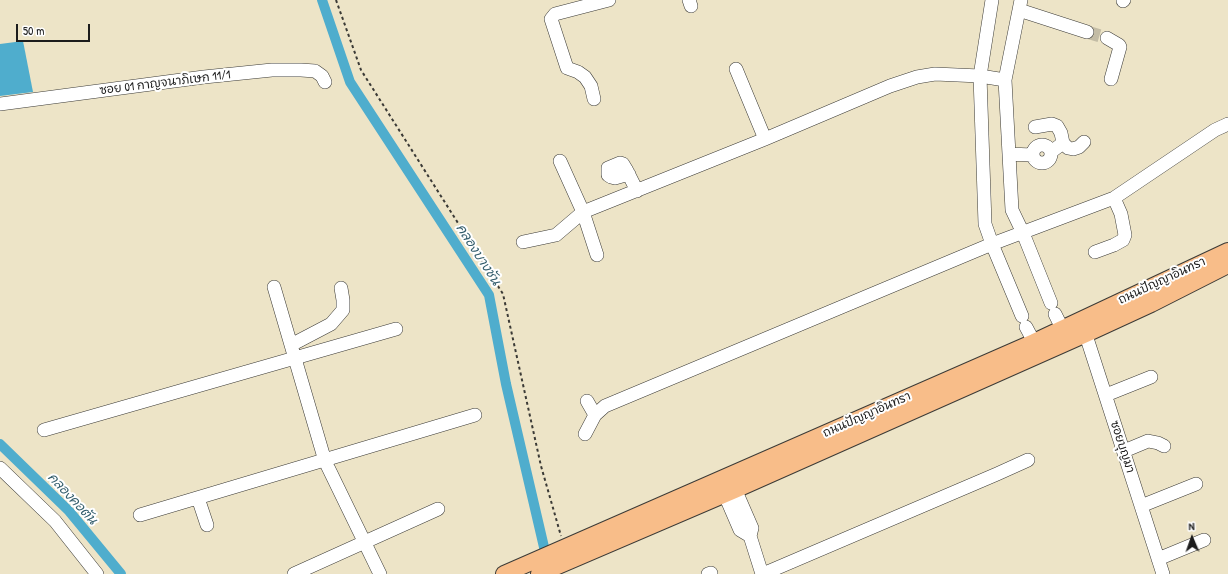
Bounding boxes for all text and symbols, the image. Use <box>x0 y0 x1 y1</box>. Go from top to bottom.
scale bar <box>18 16 92 42</box>
text: 50 m <box>23 22 44 39</box>
street label: ซอย 01 กาญจนาภิเษก 11/1 <box>99 68 231 98</box>
water label: คลองบางชัน <box>452 221 504 289</box>
street label: ถนนปัญญาอินทรา <box>1116 254 1208 308</box>
street label: ถนนปัญญาอินทรา <box>821 389 913 441</box>
street label: ซอยบุญมา <box>1107 419 1137 475</box>
water label: คลองคอตัน <box>44 470 100 528</box>
north arrow <box>1172 518 1212 558</box>
text: N <box>1188 519 1195 533</box>

